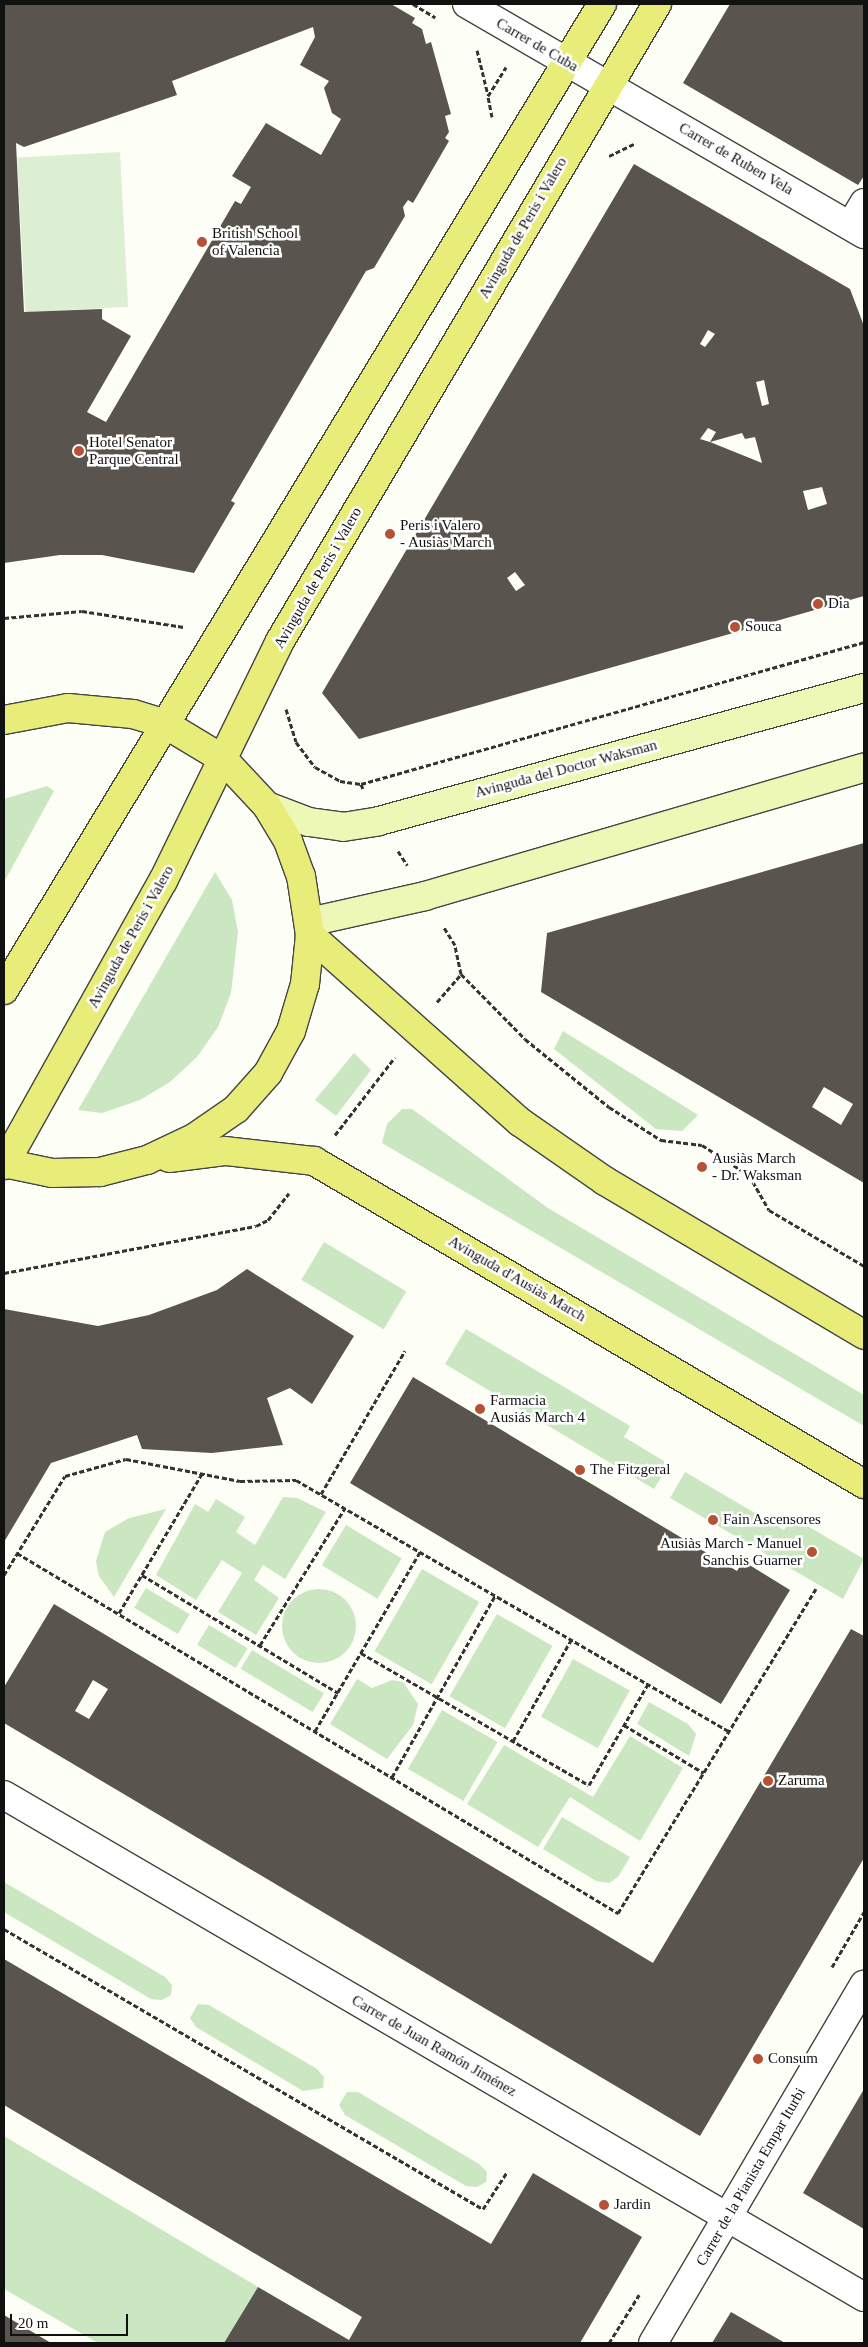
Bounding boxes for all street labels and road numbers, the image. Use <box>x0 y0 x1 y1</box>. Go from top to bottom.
street label: Carrer de Cuba <box>493 14 581 76</box>
street label: Carrer de Ruben Vela <box>675 119 797 199</box>
street label: Avinguda de Peris i Valero <box>475 154 571 302</box>
street label: Avinguda de Peris i Valero <box>270 504 366 652</box>
street label: Avinguda del Doctor Waksman <box>473 736 659 802</box>
street label: Avinguda de Peris i Valero <box>84 862 178 1012</box>
street label: Avinguda d'Ausiàs March <box>445 1232 589 1326</box>
street label: Carrer de Juan Ramón Jiménez <box>348 1991 520 2101</box>
street label: Carrer de la Pianista Empar Iturbi <box>692 2085 810 2269</box>

